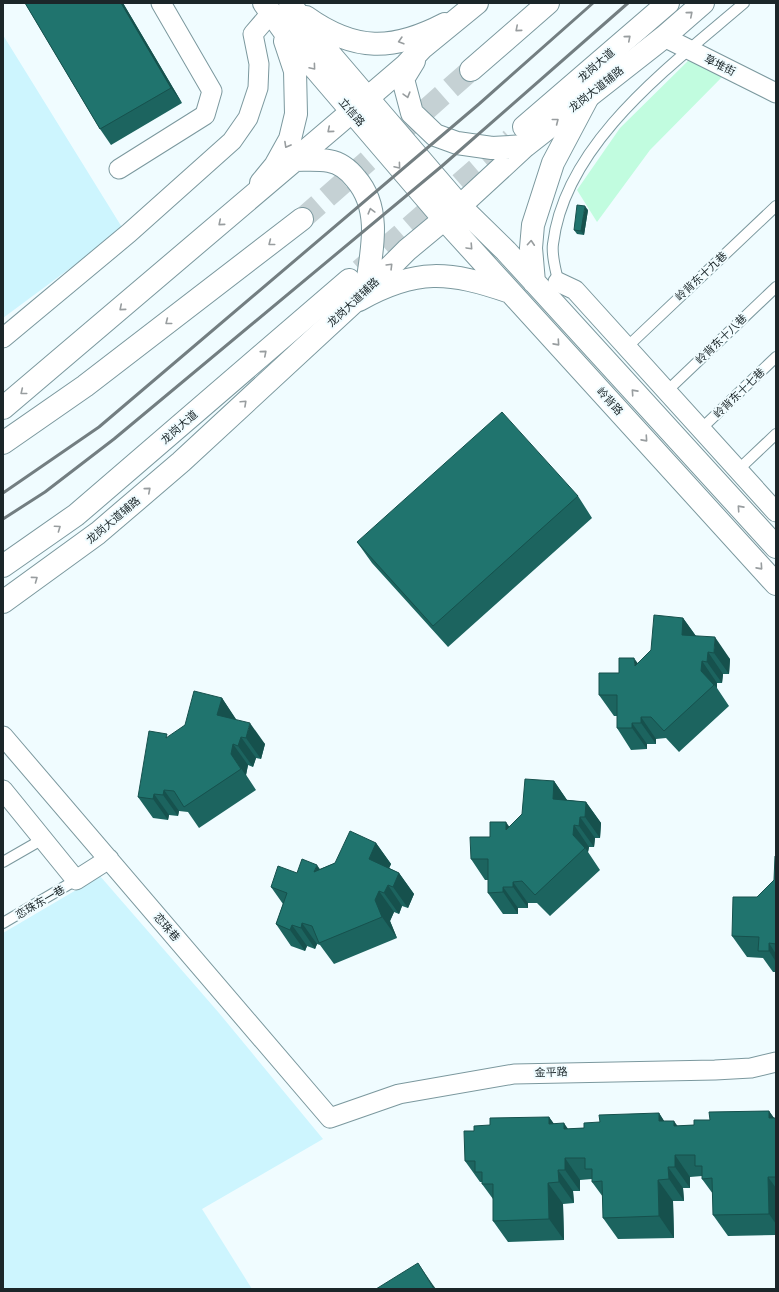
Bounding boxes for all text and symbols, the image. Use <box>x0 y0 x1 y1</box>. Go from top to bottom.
one-way arrow <box>686 12 693 19</box>
one-way arrow <box>516 24 523 31</box>
one-way arrow <box>623 35 631 42</box>
one-way arrow <box>398 36 405 45</box>
street label: 龙岗大道 <box>574 45 618 85</box>
street label: 草堆街 <box>702 51 738 79</box>
street label: 龙岗大道辅路 <box>565 62 627 116</box>
one-way arrow <box>309 63 316 70</box>
one-way arrow <box>402 91 411 98</box>
street label: 立信路 <box>335 94 369 130</box>
one-way arrow <box>551 119 558 126</box>
one-way arrow <box>328 125 335 132</box>
one-way arrow <box>284 141 291 149</box>
one-way arrow <box>393 161 400 168</box>
one-way arrow <box>367 207 376 214</box>
one-way arrow <box>218 219 225 226</box>
one-way arrow <box>269 238 276 245</box>
one-way arrow <box>527 240 536 246</box>
one-way arrow <box>465 242 472 250</box>
street label: 岭背东十九巷 <box>671 248 731 304</box>
one-way arrow <box>385 263 393 271</box>
street label: 龙岗大道辅路 <box>323 274 383 330</box>
one-way arrow <box>119 303 127 310</box>
street label: 岭背东十八巷 <box>692 310 750 368</box>
one-way arrow <box>166 317 173 324</box>
one-way arrow <box>553 338 560 346</box>
one-way arrow <box>259 351 266 358</box>
street label: 岭背东十七巷 <box>710 364 768 422</box>
street label: 岭背路 <box>593 383 627 419</box>
one-way arrow <box>20 387 27 394</box>
one-way arrow <box>631 389 638 396</box>
one-way arrow <box>239 400 247 408</box>
street label: 龙岗大道 <box>157 407 201 447</box>
one-way arrow <box>640 434 647 442</box>
one-way arrow <box>143 488 151 495</box>
street label: 龙岗大道辅路 <box>83 493 143 547</box>
one-way arrow <box>738 505 745 513</box>
one-way arrow <box>54 525 61 533</box>
one-way arrow <box>755 562 762 569</box>
one-way arrow <box>31 576 38 584</box>
street label: 恋珠东一巷 <box>12 881 68 923</box>
street label: 恋珠巷 <box>150 909 184 945</box>
street label: 金平路 <box>534 1063 568 1081</box>

